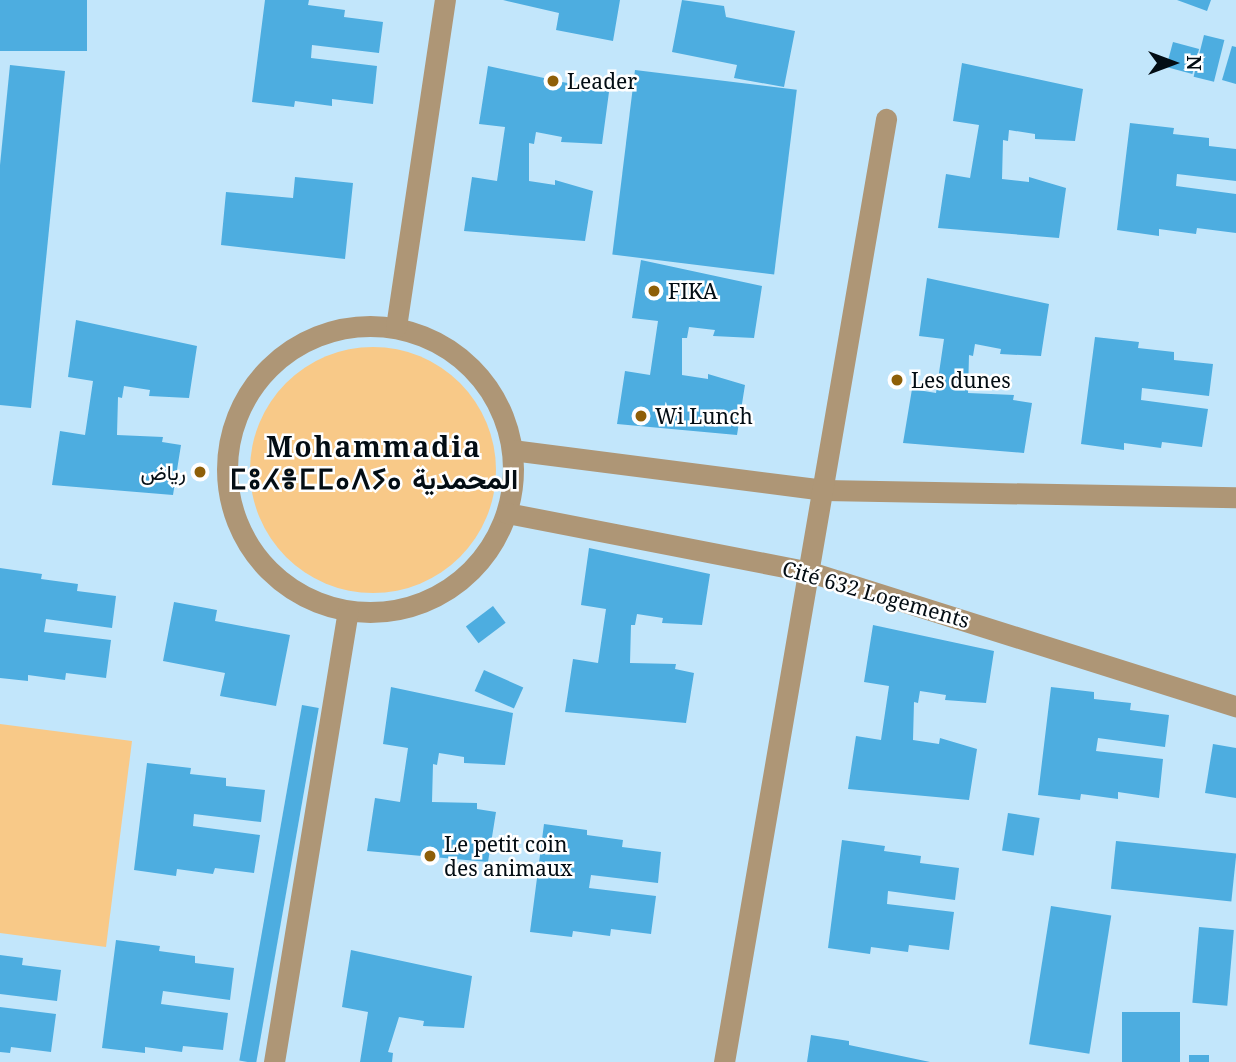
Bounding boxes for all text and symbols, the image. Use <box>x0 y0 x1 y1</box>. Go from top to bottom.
north arrow <box>1138 28 1208 98</box>
text: N <box>1181 56 1207 70</box>
place label: Leader <box>567 68 637 94</box>
marker: Leader <box>545 73 561 89</box>
place label: FIKA <box>668 278 718 304</box>
marker: FIKA <box>646 283 662 299</box>
place label: Les dunes <box>911 367 1011 393</box>
marker: Les dunes <box>889 372 905 388</box>
place label: Wi Lunch <box>655 403 753 429</box>
marker: Wi Lunch <box>633 408 649 424</box>
district label: Mohammadia ⵎⵓⵃⴻⵎⵎⴰⴷⵢⴰ المحمدية <box>241 429 507 495</box>
place label: رياض <box>141 459 186 485</box>
marker: رياض <box>192 464 208 480</box>
street label: Cité 632 Logements <box>779 555 973 633</box>
place label: Le petit coin des animaux <box>444 831 572 881</box>
marker: Le petit coin des animaux <box>422 848 438 864</box>

